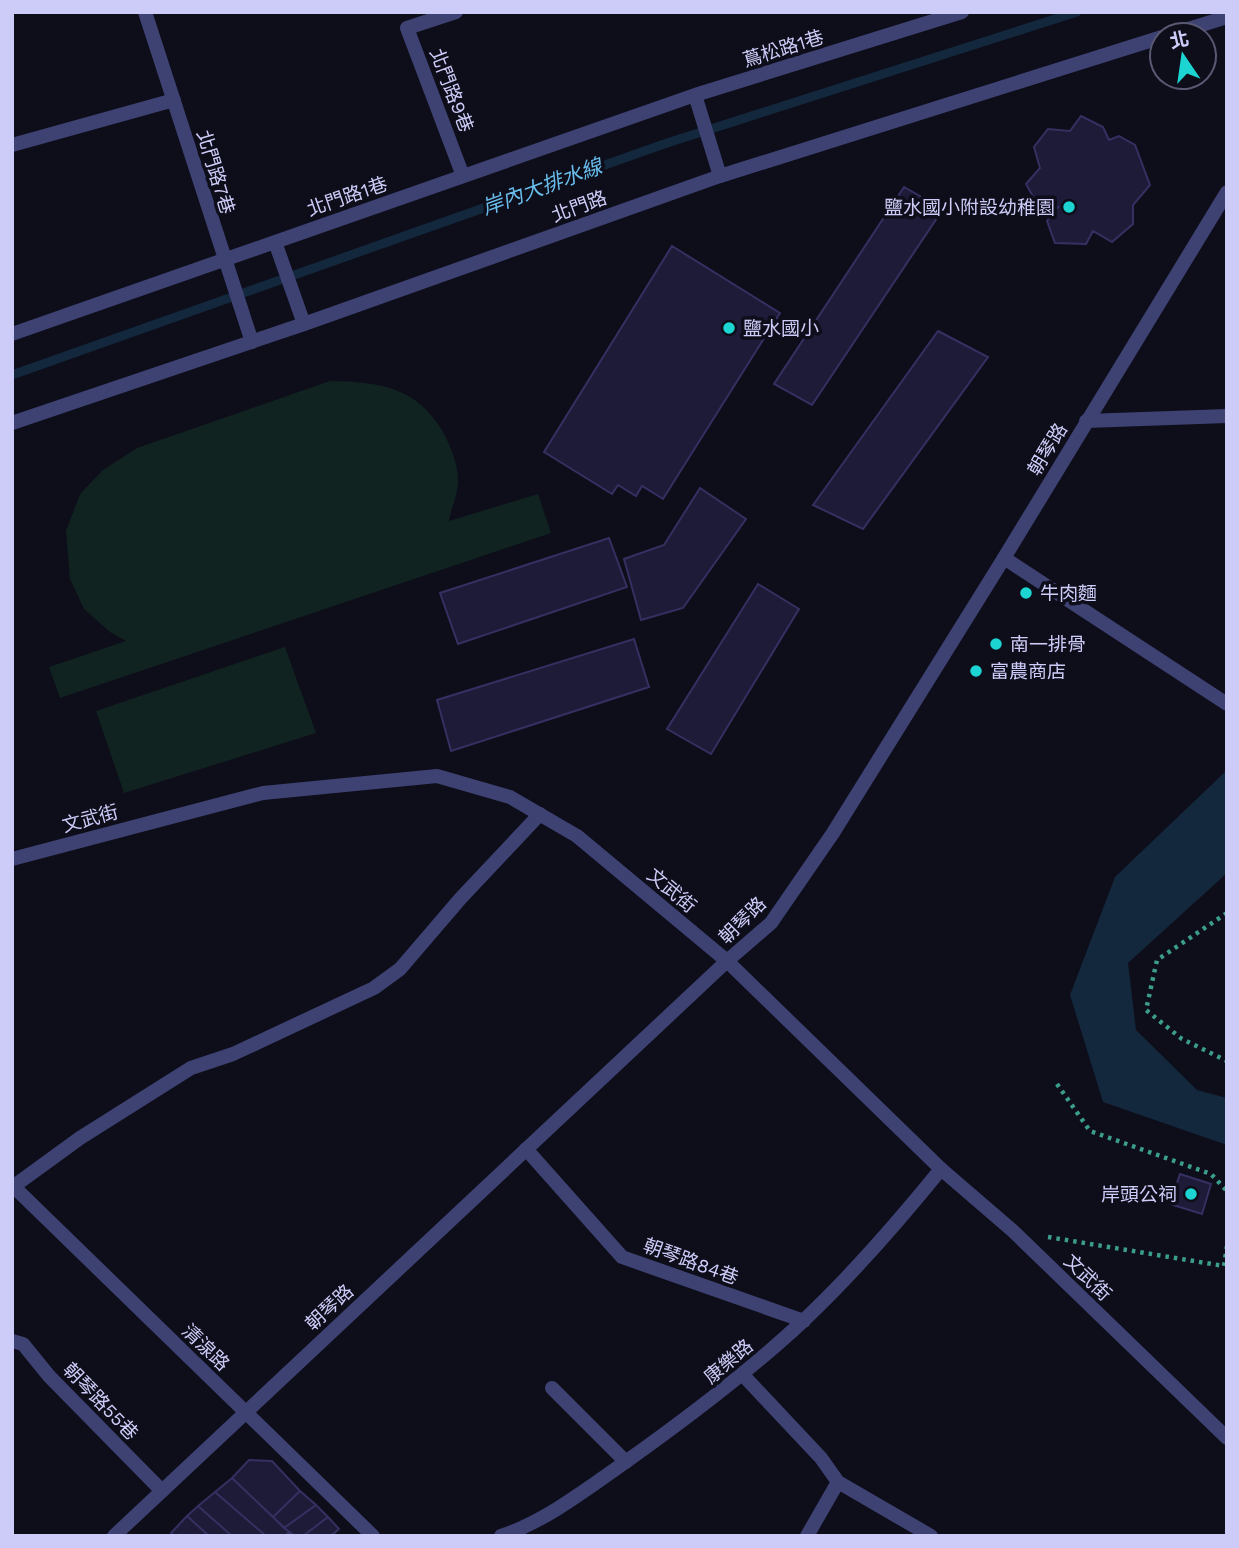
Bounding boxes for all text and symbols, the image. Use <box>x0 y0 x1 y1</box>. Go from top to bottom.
north arrow <box>1148 21 1218 91</box>
street label: 蔦松路1巷 <box>740 25 826 72</box>
text: 北 <box>1167 27 1191 53</box>
street label: 北門路9巷 <box>425 45 478 135</box>
street label: 北門路7巷 <box>192 127 239 217</box>
water label: 岸內大排水線 <box>478 153 607 220</box>
street label: 北門路1巷 <box>304 172 390 221</box>
street label: 北門路 <box>548 186 610 227</box>
place label: 鹽水國小附設幼稚園 <box>884 196 1055 219</box>
marker: 鹽水國小附設幼稚園 <box>1061 199 1077 215</box>
place label: 鹽水國小 <box>743 317 819 340</box>
marker: 鹽水國小 <box>721 320 737 336</box>
street label: 朝琴路 <box>1023 419 1072 480</box>
place label: 牛肉麵 <box>1040 582 1097 605</box>
marker: 牛肉麵 <box>1018 585 1034 601</box>
place label: 南一排骨 <box>1010 633 1086 656</box>
marker: 南一排骨 <box>988 636 1004 652</box>
place label: 富農商店 <box>990 660 1066 683</box>
marker: 富農商店 <box>968 663 984 679</box>
street label: 文武街 <box>60 800 121 837</box>
street label: 文武街 <box>642 863 701 918</box>
street label: 朝琴路 <box>714 892 771 949</box>
place label: 岸頭公祠 <box>1101 1183 1177 1206</box>
marker: 岸頭公祠 <box>1183 1186 1199 1202</box>
street label: 朝琴路84巷 <box>640 1234 741 1289</box>
street label: 文武街 <box>1059 1249 1116 1305</box>
street label: 朝琴路 <box>301 1280 358 1335</box>
street label: 清湶路 <box>177 1319 234 1375</box>
street label: 康樂路 <box>699 1334 758 1389</box>
street label: 朝琴路55巷 <box>58 1358 143 1445</box>

